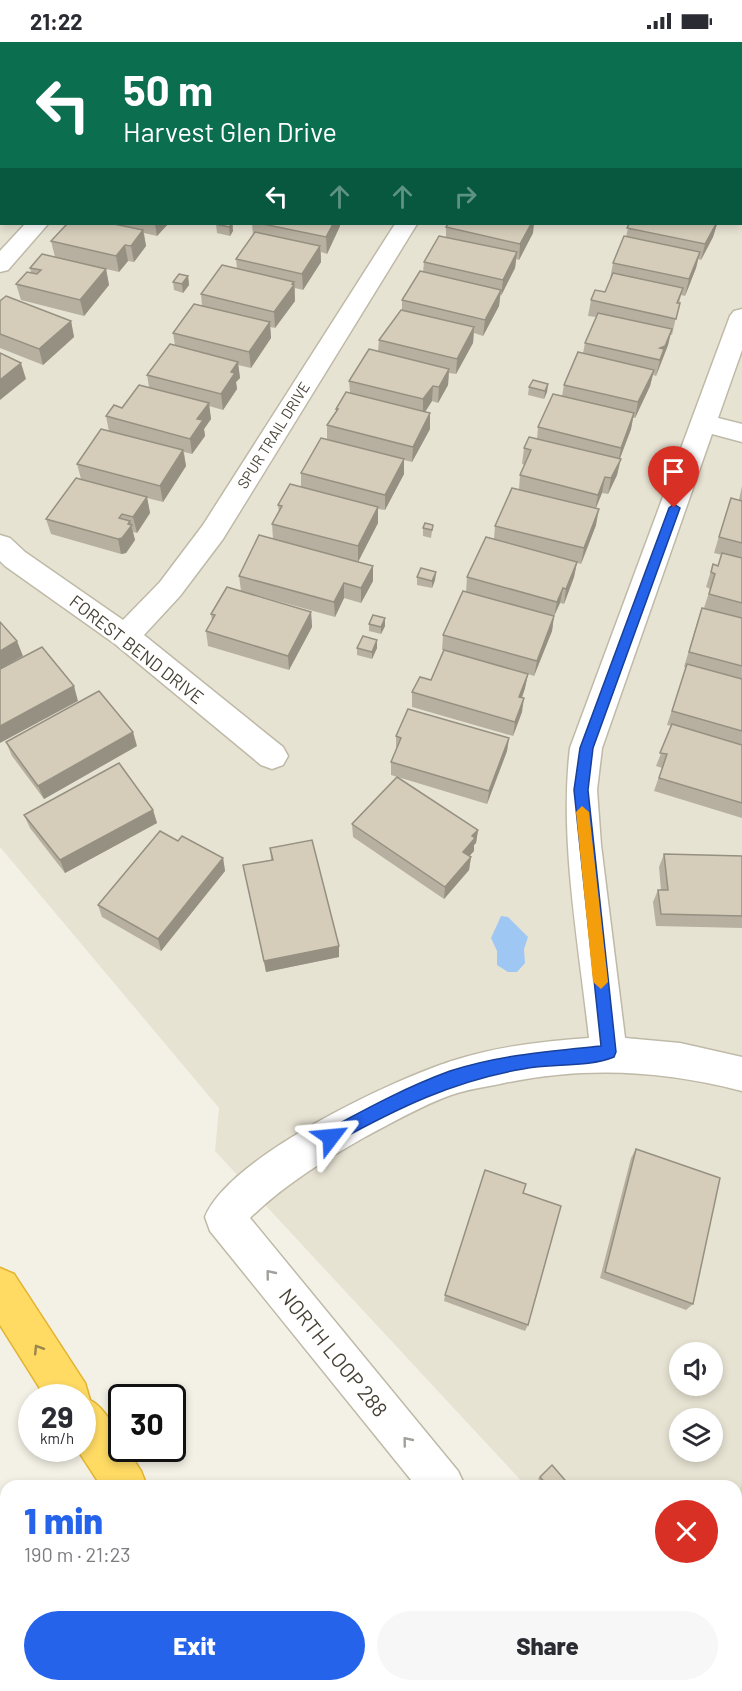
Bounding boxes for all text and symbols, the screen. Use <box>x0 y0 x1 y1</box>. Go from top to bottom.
text: 21:22 <box>30 8 83 34</box>
text: 50 m <box>123 64 213 114</box>
icon: left <box>24 66 102 144</box>
text: Harvest Glen Drive <box>123 115 337 147</box>
icon: left <box>260 180 293 213</box>
icon: ahead <box>323 180 356 213</box>
icon: ahead <box>386 180 419 213</box>
icon: right <box>449 180 482 213</box>
street label: SPUR TRAIL DRIVE <box>233 378 313 492</box>
pin <box>648 446 699 508</box>
icon: arrive <box>657 455 690 488</box>
street label: FOREST BEND DRIVE <box>66 590 208 708</box>
position arrow <box>299 1105 363 1169</box>
one-way arrow <box>267 1269 278 1280</box>
street label: NORTH LOOP 288 <box>275 1283 393 1421</box>
map controls <box>669 1342 723 1462</box>
button: sound <box>669 1342 723 1396</box>
one-way arrow <box>35 1344 46 1355</box>
speed limit sign: 30 <box>108 1384 186 1462</box>
text: 29 <box>41 1398 73 1434</box>
button: layers <box>669 1408 723 1462</box>
text: km/h <box>40 1429 74 1447</box>
one-way arrow <box>403 1437 414 1448</box>
text: 1 min <box>24 1498 103 1541</box>
button: close <box>655 1500 718 1563</box>
text: 190 m · 21:23 <box>24 1542 131 1566</box>
button: Exit <box>24 1611 365 1680</box>
button: Share <box>377 1611 718 1680</box>

